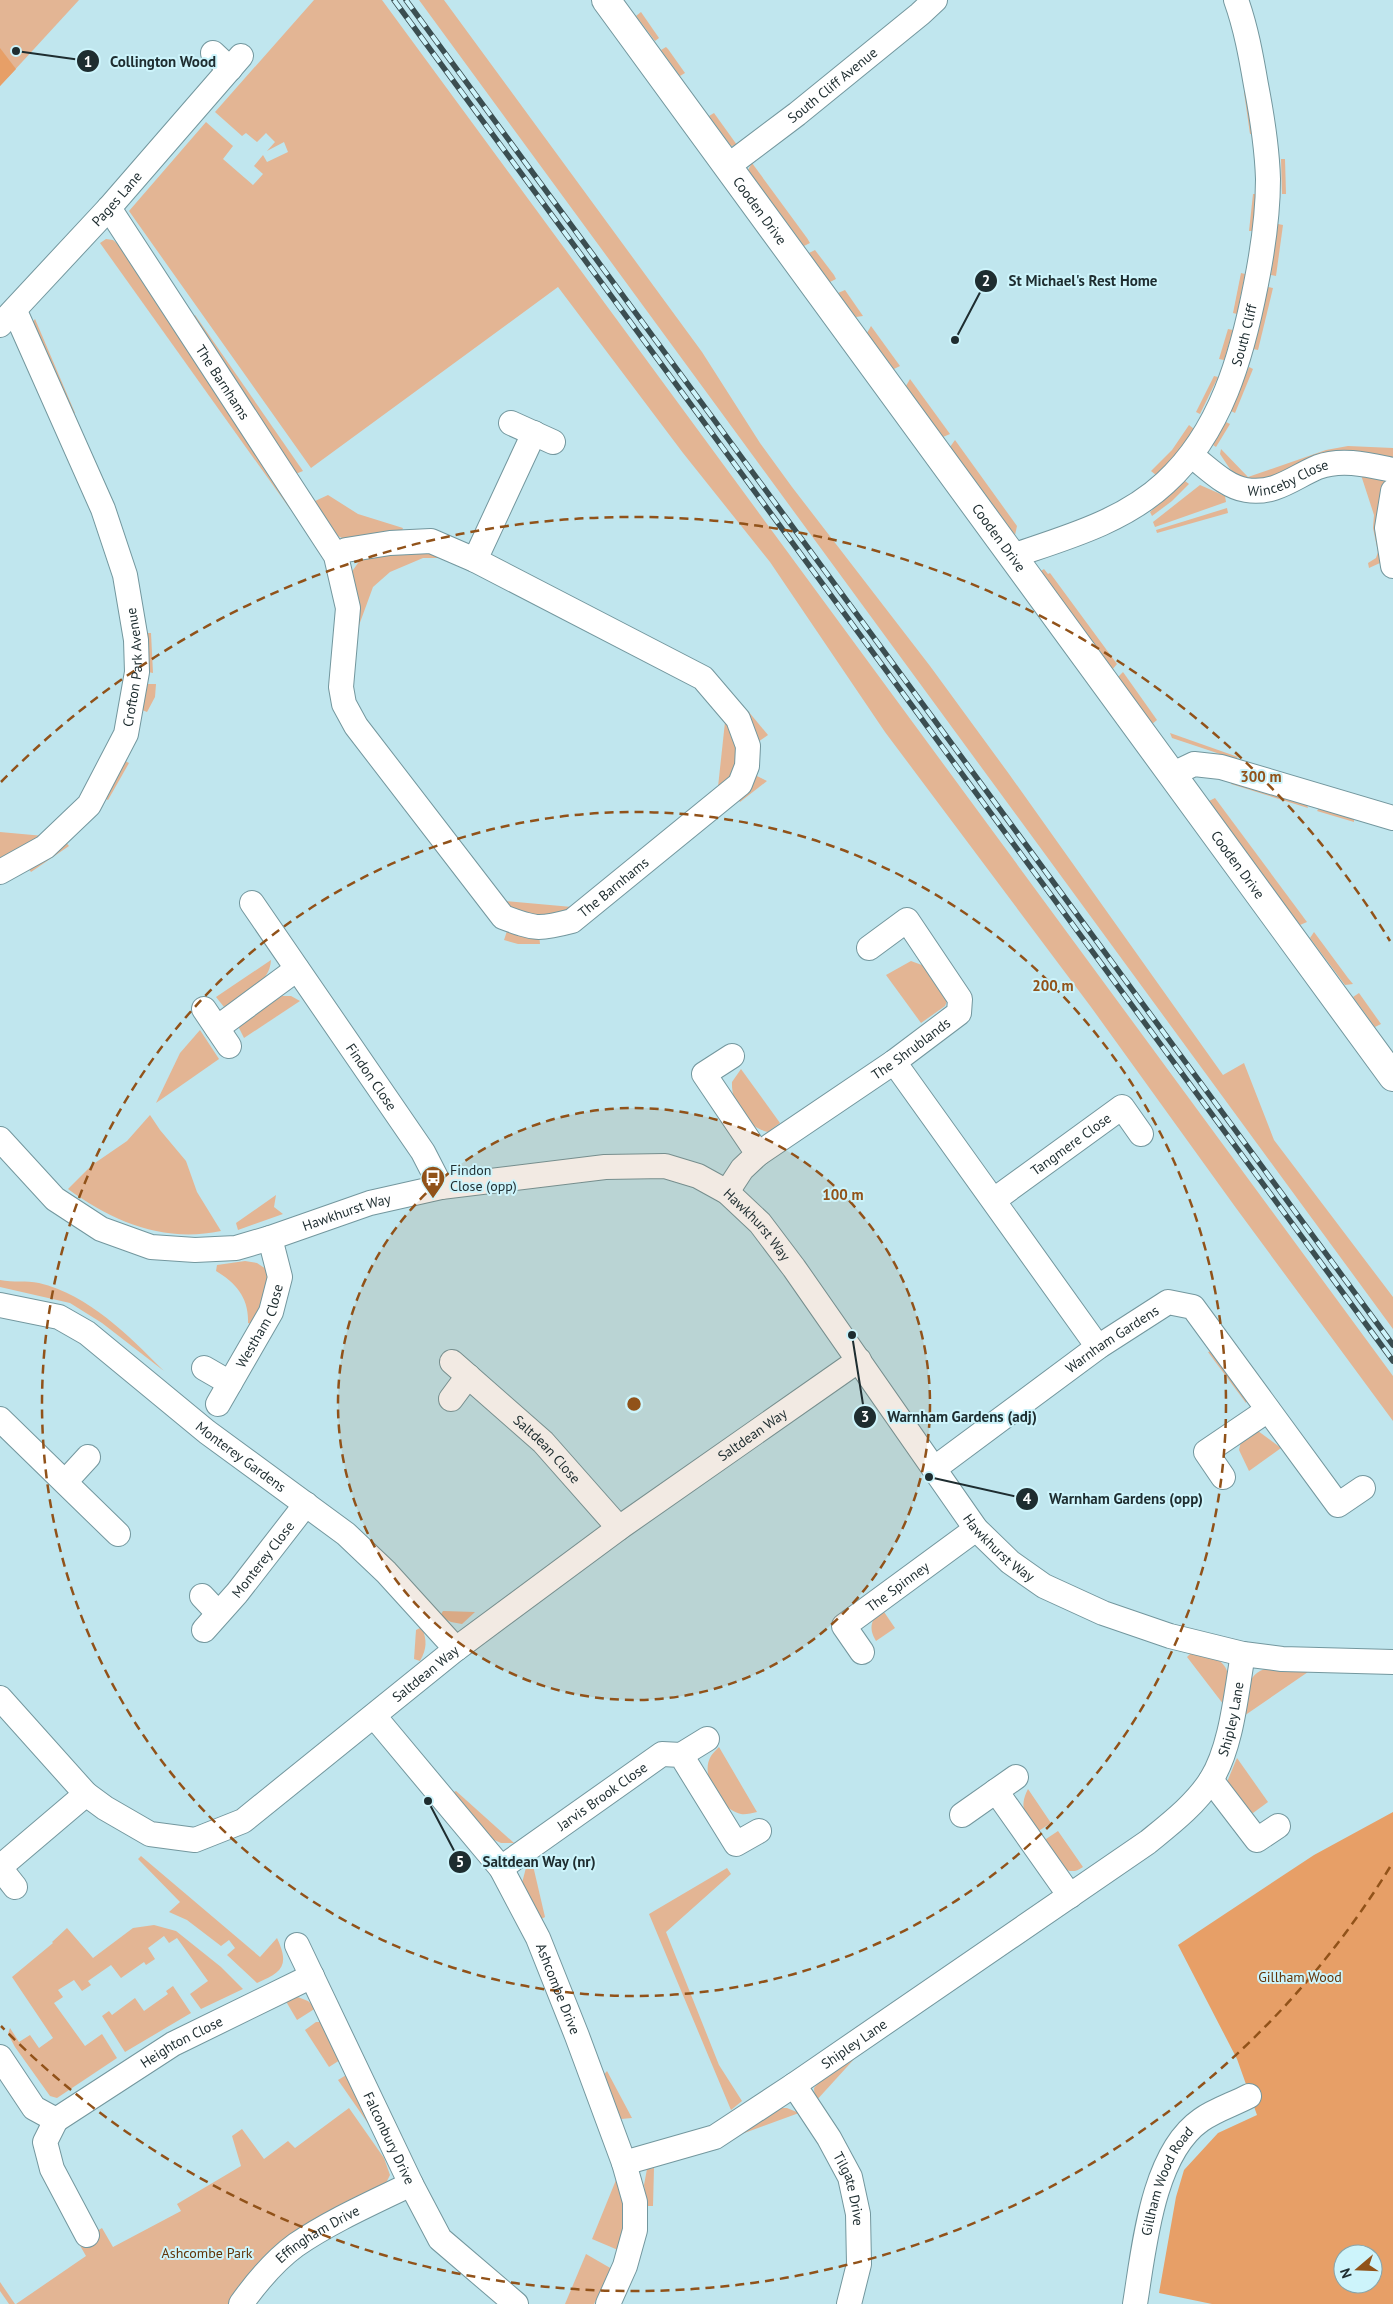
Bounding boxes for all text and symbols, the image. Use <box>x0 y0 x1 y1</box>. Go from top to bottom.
street label: South Cliff Avenue <box>784 43 881 127</box>
callout: Collington Wood <box>75 46 227 76</box>
text: 1 <box>84 52 92 71</box>
text: Collington Wood <box>110 52 216 71</box>
street label: Pages Lane <box>88 168 146 230</box>
street label: Cooden Drive <box>729 173 791 248</box>
callout: St Michael's Rest Home <box>974 266 1168 296</box>
text: 2 <box>982 271 990 290</box>
text: St Michael's Rest Home <box>1009 271 1158 290</box>
street label: South Cliff <box>1227 302 1261 369</box>
street label: The Barnhams <box>192 341 254 423</box>
street label: Winceby Close <box>1247 455 1330 500</box>
street label: Cooden Drive <box>968 500 1030 575</box>
street label: Crofton Park Avenue <box>118 606 146 728</box>
text: 300 m <box>1240 767 1282 786</box>
street label: Cooden Drive <box>1207 827 1269 902</box>
street label: The Barnhams <box>574 853 652 921</box>
text: 200 m <box>1032 976 1074 995</box>
street label: The Shrublands <box>868 1014 954 1084</box>
street label: Findon Close <box>342 1040 401 1114</box>
street label: Tangmere Close <box>1027 1109 1115 1179</box>
place label: Findon Close (opp) <box>450 1161 517 1195</box>
bus stop icon: Findon Close (opp) <box>420 1165 446 1199</box>
street label: Hawkhurst Way <box>720 1184 795 1265</box>
text: 100 m <box>822 1185 864 1204</box>
street label: Hawkhurst Way <box>300 1189 393 1235</box>
street label: Westham Close <box>232 1282 287 1371</box>
street label: Warnham Gardens <box>1062 1301 1162 1377</box>
centre of rings <box>625 1395 643 1413</box>
callout: Warnham Gardens (adj) <box>852 1402 1047 1432</box>
street label: Saltdean Way <box>714 1404 791 1465</box>
text: 3 <box>861 1407 869 1426</box>
text: Warnham Gardens (adj) <box>887 1407 1037 1426</box>
street label: Saltdean Close <box>510 1411 584 1487</box>
street label: Monterey Gardens <box>192 1417 290 1496</box>
callout: Warnham Gardens (opp) <box>1014 1484 1213 1514</box>
text: 4 <box>1023 1489 1032 1508</box>
text: Warnham Gardens (opp) <box>1049 1489 1203 1508</box>
street label: Hawkhurst Way <box>959 1510 1039 1586</box>
street label: Monterey Close <box>228 1518 298 1601</box>
street label: The Spinney <box>862 1557 933 1616</box>
street label: Saltdean Way <box>388 1641 463 1706</box>
street label: Shipley Lane <box>1214 1680 1247 1759</box>
street label: Jarvis Brook Close <box>553 1758 651 1835</box>
callout: Saltdean Way (nr) <box>447 1847 606 1877</box>
text: 5 <box>456 1852 464 1871</box>
text: Saltdean Way (nr) <box>482 1852 596 1871</box>
street label: Ashcombe Drive <box>532 1941 584 2037</box>
park label: Gillham Wood <box>1258 1968 1342 1986</box>
street label: Heighton Close <box>137 2012 226 2072</box>
street label: Shipley Lane <box>818 2015 890 2073</box>
street label: Falconbury Drive <box>359 2089 419 2187</box>
street label: Gillham Wood Road <box>1137 2123 1197 2237</box>
street label: Tilgate Drive <box>829 2149 867 2226</box>
street label: Effingham Drive <box>272 2201 363 2267</box>
park label: Ashcombe Park <box>162 2244 253 2262</box>
north arrow <box>1333 2244 1383 2294</box>
text: N <box>1336 2266 1356 2281</box>

